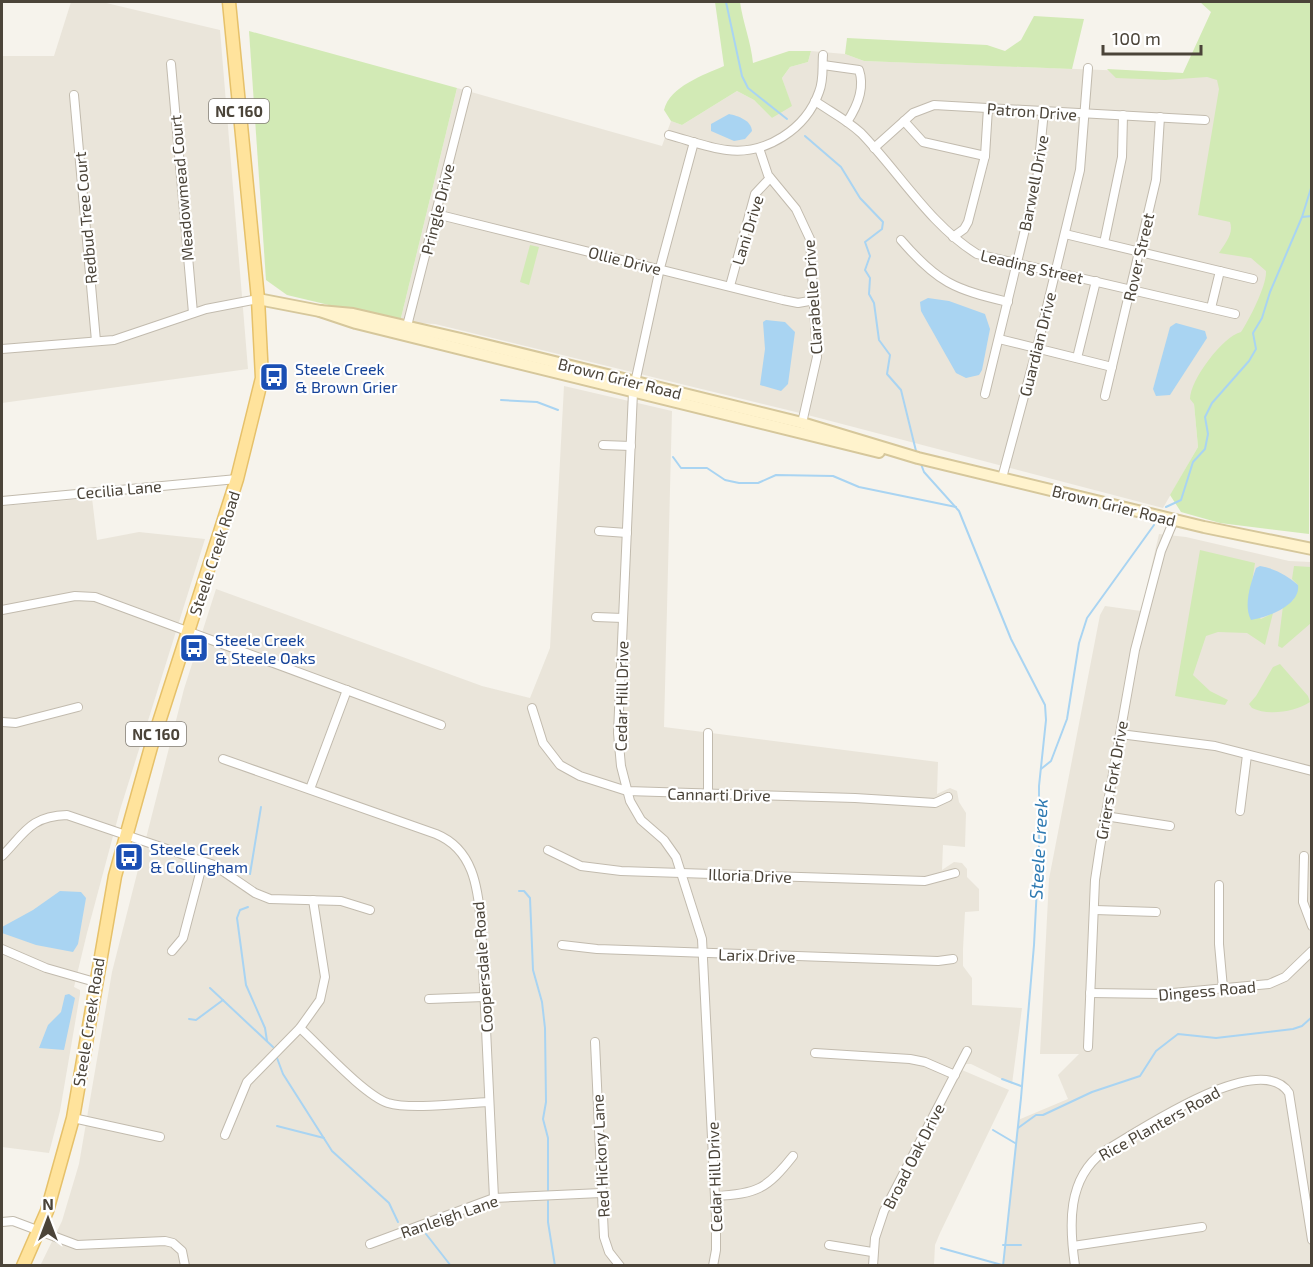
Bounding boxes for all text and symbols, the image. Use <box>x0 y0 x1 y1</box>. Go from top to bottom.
scale bar <box>1103 18 1200 56</box>
text: 100 m <box>1112 27 1161 49</box>
street label: Patron Drive <box>986 98 1078 124</box>
road number: NC 160 <box>209 99 269 123</box>
street label: Meadowmead Court <box>165 114 197 262</box>
street label: Barwell Drive <box>1014 133 1052 233</box>
street label: Redbud Tree Court <box>70 151 100 285</box>
street label: Pringle Drive <box>417 162 457 256</box>
street label: Lani Drive <box>727 193 767 267</box>
street label: Rover Street <box>1119 211 1157 303</box>
street label: Clarabelle Drive <box>799 239 825 355</box>
street label: Ollie Drive <box>587 242 663 278</box>
street label: Leading Street <box>979 245 1085 287</box>
street label: Guardian Drive <box>1015 290 1059 398</box>
street label: Brown Grier Road <box>556 353 684 403</box>
place label: Steele Creek & Brown Grier <box>295 359 398 396</box>
bus stop icon: Steele Creek & Brown Grier <box>258 361 290 393</box>
street label: Cecilia Lane <box>76 476 162 502</box>
street label: Brown Grier Road <box>1050 480 1178 530</box>
street label: Steele Creek Road <box>185 488 243 618</box>
place label: Steele Creek & Steele Oaks <box>215 630 316 667</box>
bus stop icon: Steele Creek & Steele Oaks <box>178 632 210 664</box>
street label: Cedar Hill Drive <box>611 641 631 751</box>
street label: Griers Fork Drive <box>1091 719 1131 841</box>
road number: NC 160 <box>126 722 186 746</box>
street label: Cannarti Drive <box>667 784 771 804</box>
water label: Steele Creek <box>1024 798 1052 900</box>
place label: Steele Creek & Collingham <box>150 839 248 876</box>
bus stop icon: Steele Creek & Collingham <box>113 841 145 873</box>
street label: Illoria Drive <box>708 864 792 886</box>
street label: Coopersdale Road <box>468 901 496 1033</box>
street label: Larix Drive <box>718 944 796 966</box>
street label: Steele Creek Road <box>68 956 108 1088</box>
street label: Dingess Road <box>1157 976 1257 1004</box>
street label: Rice Planters Road <box>1095 1082 1223 1164</box>
street label: Red Hickory Lane <box>587 1094 613 1218</box>
street label: Broad Oak Drive <box>878 1100 948 1212</box>
street label: Cedar Hill Drive <box>703 1121 725 1233</box>
north arrow <box>18 1189 78 1249</box>
street label: Ranleigh Lane <box>398 1190 500 1242</box>
text: N <box>42 1194 54 1213</box>

